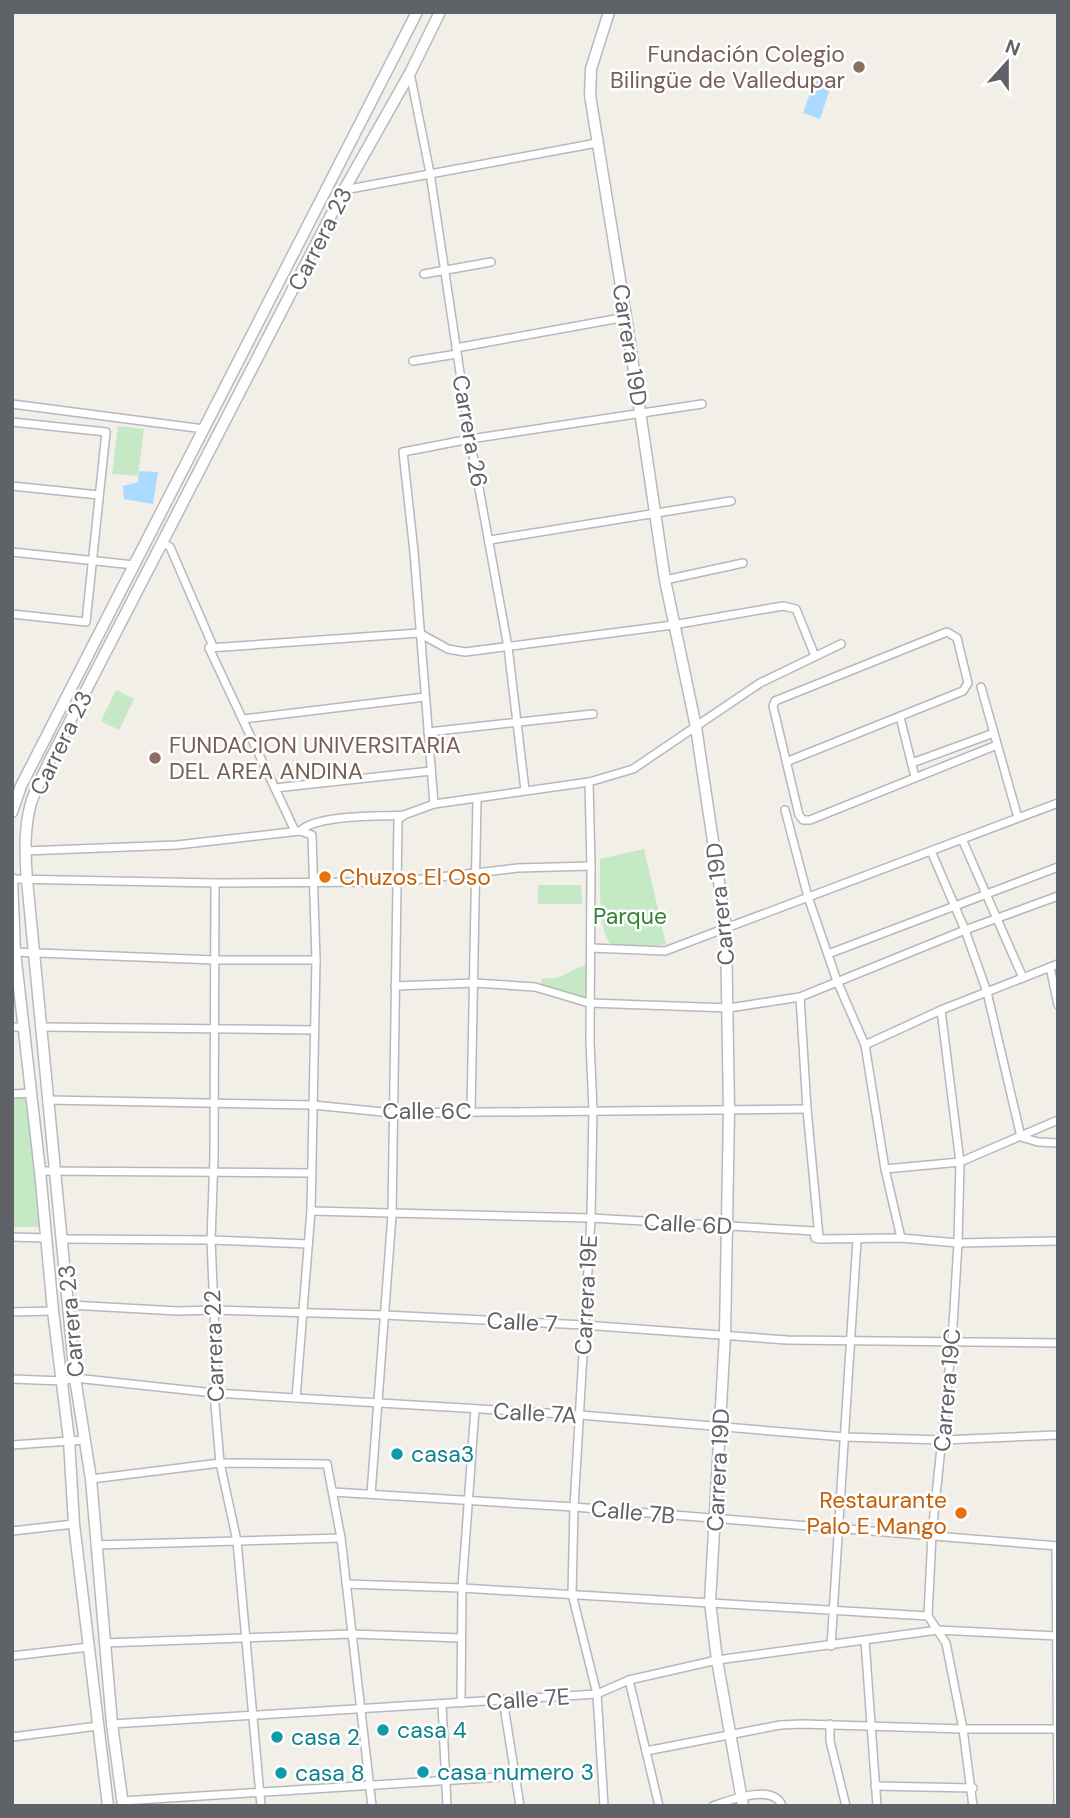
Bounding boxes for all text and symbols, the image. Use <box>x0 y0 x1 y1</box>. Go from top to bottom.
north arrow <box>972 28 1042 98</box>
text: N <box>1002 33 1024 62</box>
place label: Fundación Colegio Bilingüe de Valledupar <box>610 39 845 95</box>
marker: Fundación Colegio Bilingüe de Valledupar <box>851 59 867 75</box>
street label: Carrera 23 <box>281 182 359 296</box>
street label: Carrera 19D <box>606 282 654 408</box>
street label: Carrera 26 <box>445 373 495 489</box>
street label: Carrera 23 <box>23 686 99 800</box>
place label: FUNDACION UNIVERSITARIA DEL AREA ANDINA <box>169 730 461 786</box>
marker: FUNDACION UNIVERSITARIA DEL AREA ANDINA <box>147 750 163 766</box>
street label: Carrera 19D <box>699 841 741 967</box>
place label: Chuzos El Oso <box>339 862 491 892</box>
marker: Chuzos El Oso <box>317 869 333 885</box>
park label: Parque <box>593 901 667 931</box>
street label: Calle 6C <box>382 1096 472 1126</box>
street label: Calle 6D <box>643 1207 733 1241</box>
street label: Carrera 19E <box>568 1234 604 1356</box>
street label: Carrera 23 <box>51 1264 91 1378</box>
street label: Carrera 22 <box>197 1289 231 1403</box>
street label: Calle 7 <box>486 1305 558 1339</box>
street label: Carrera 19C <box>927 1327 967 1453</box>
street label: Calle 7A <box>492 1396 578 1430</box>
street label: Carrera 19D <box>700 1408 736 1532</box>
place label: casa3 <box>411 1439 474 1469</box>
marker: casa3 <box>389 1446 405 1462</box>
place label: Restaurante Palo E Mango <box>807 1485 947 1541</box>
street label: Calle 7B <box>590 1493 676 1531</box>
marker: Restaurante Palo E Mango <box>953 1505 969 1521</box>
street label: Calle 7E <box>485 1681 571 1717</box>
place label: casa 4 <box>397 1715 467 1745</box>
place label: casa 2 <box>291 1722 360 1752</box>
marker: casa 4 <box>375 1722 391 1738</box>
marker: casa 2 <box>269 1729 285 1745</box>
place label: casa numero 3 <box>437 1757 594 1787</box>
place label: casa 8 <box>295 1758 365 1788</box>
marker: casa numero 3 <box>415 1764 431 1780</box>
marker: casa 8 <box>273 1765 289 1781</box>

